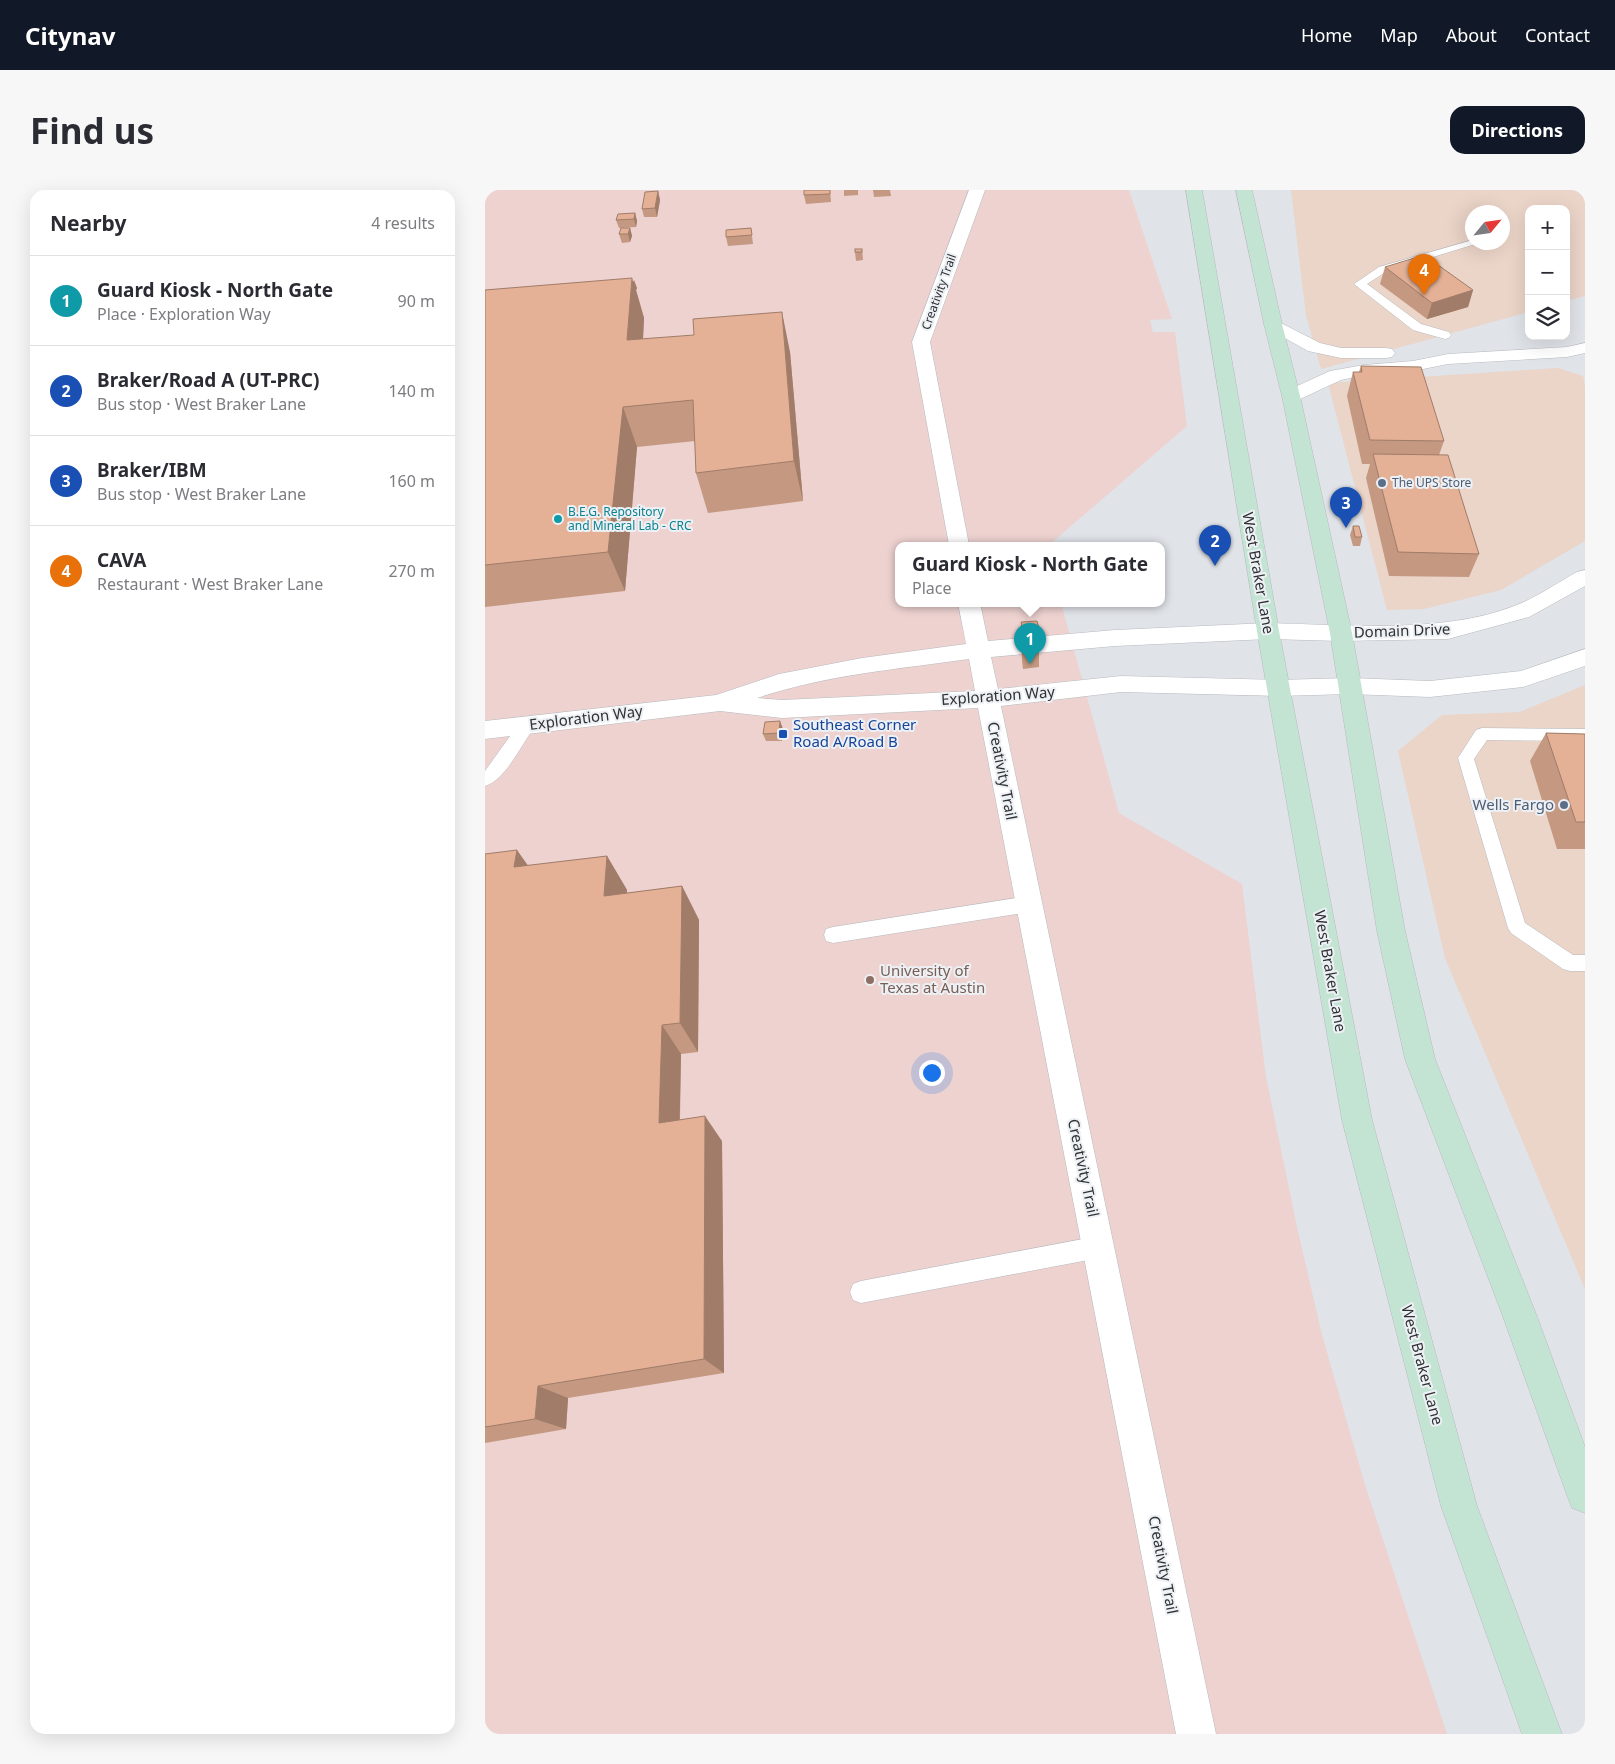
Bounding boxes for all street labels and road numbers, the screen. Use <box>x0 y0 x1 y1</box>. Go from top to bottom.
street label: Creativity Trail <box>917 251 960 332</box>
street label: West Braker Lane <box>1238 510 1280 635</box>
street label: Domain Drive <box>1353 618 1451 642</box>
street label: Exploration Way <box>940 681 1056 709</box>
street label: Exploration Way <box>528 700 644 734</box>
street label: Creativity Trail <box>984 720 1022 822</box>
street label: West Braker Lane <box>1310 908 1352 1033</box>
street label: Creativity Trail <box>1064 1117 1104 1219</box>
street label: West Braker Lane <box>1397 1303 1449 1427</box>
street label: Creativity Trail <box>1145 1514 1183 1616</box>

